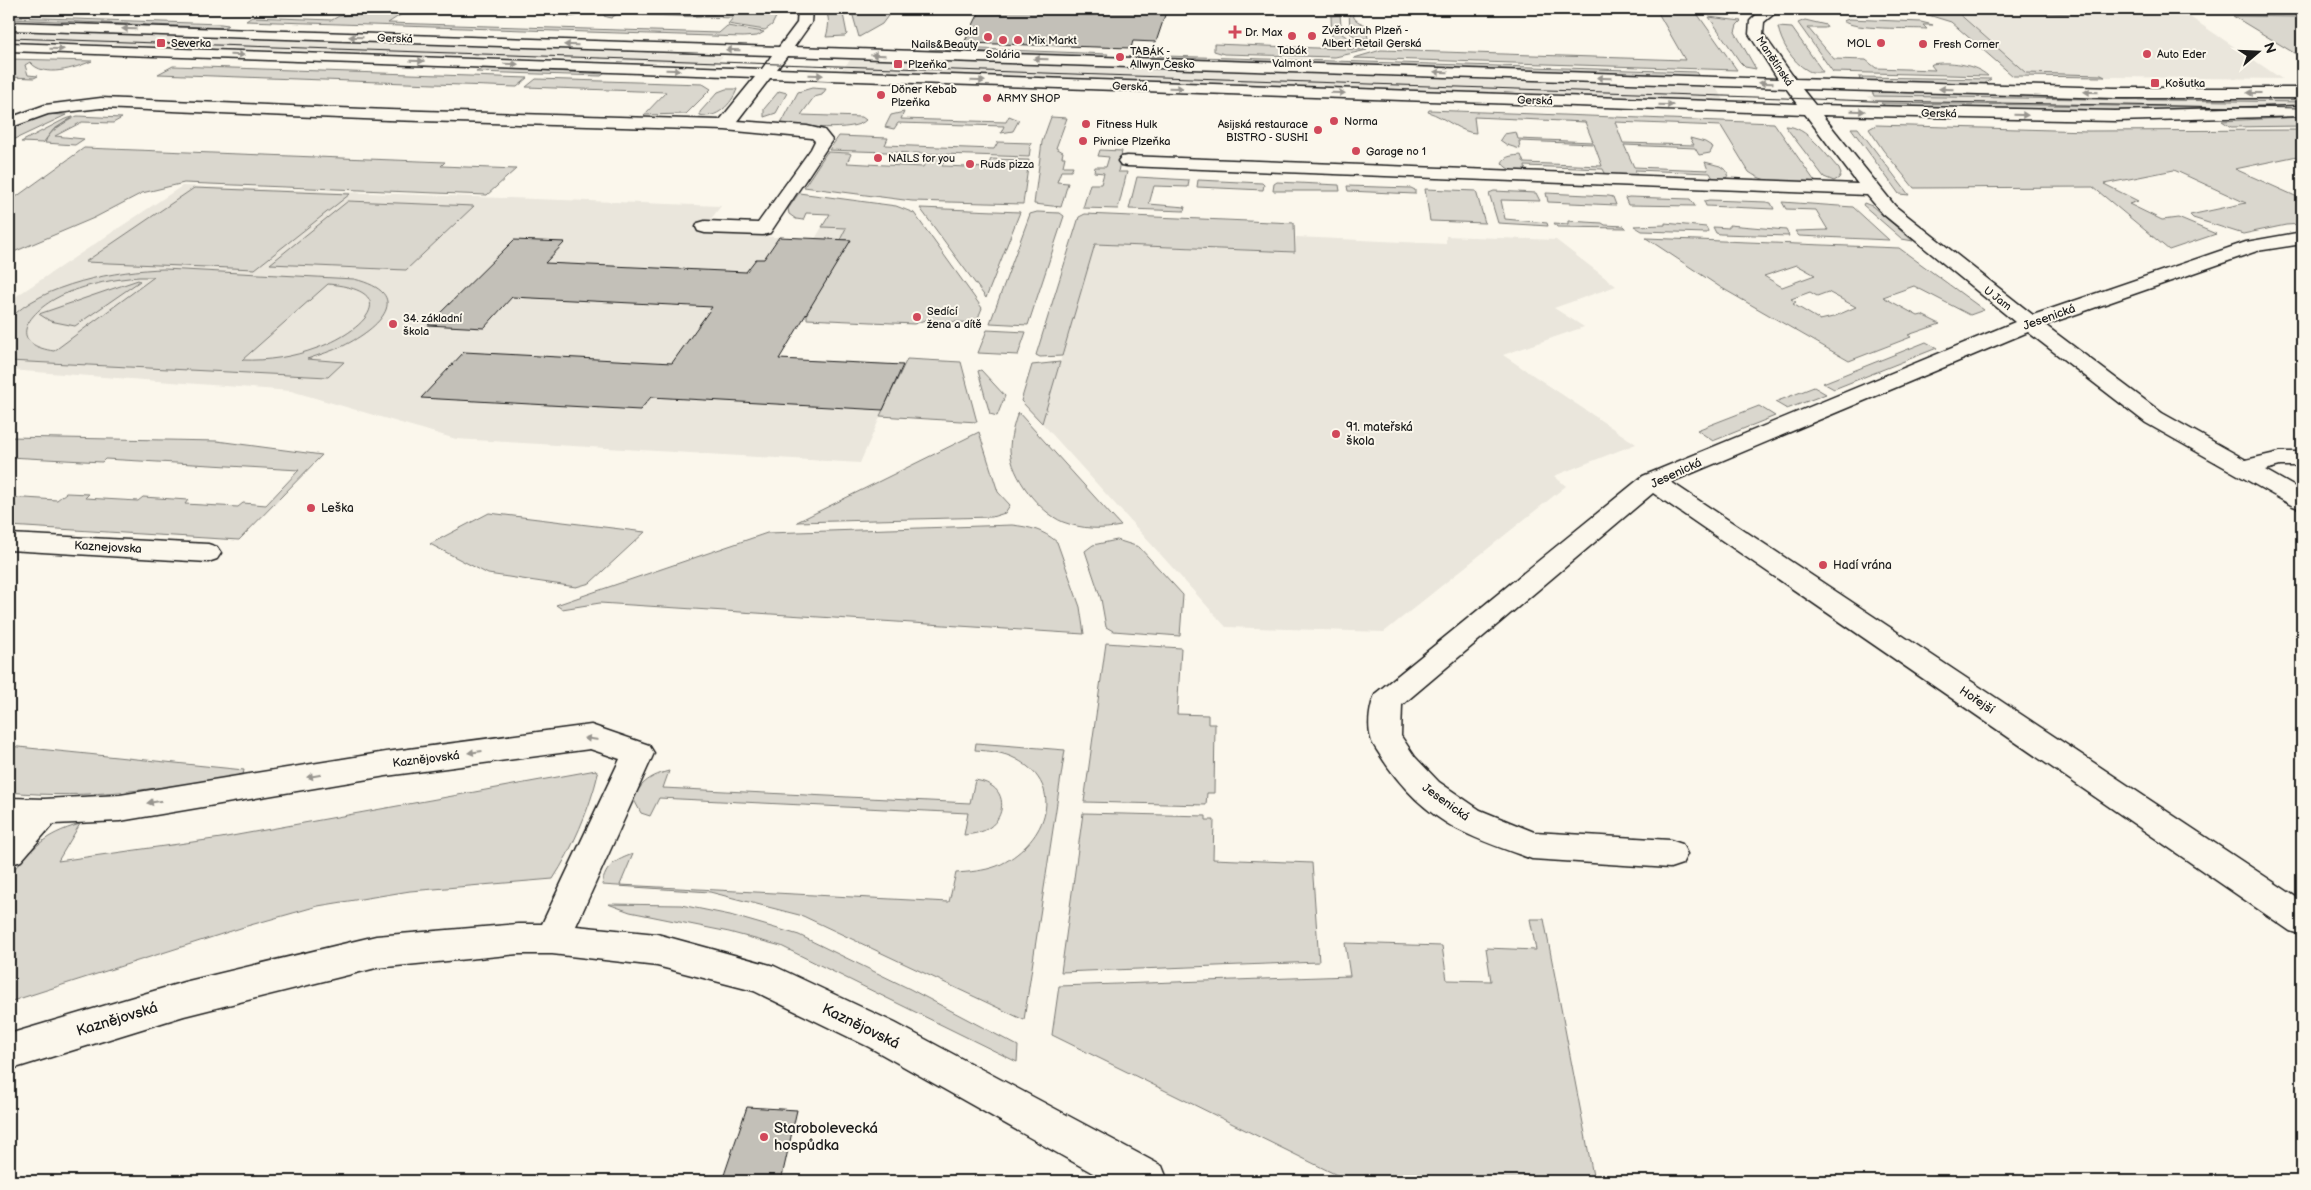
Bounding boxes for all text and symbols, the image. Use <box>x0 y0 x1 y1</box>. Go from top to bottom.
place label: Zvěrokruh Plzeň - Albert Retail Gerská <box>1321 24 1422 50</box>
one-way arrow <box>121 25 137 33</box>
place label: Gold Nails&Beauty <box>911 25 978 51</box>
marker: Dr. Max <box>1229 26 1241 38</box>
place label: Dr. Max <box>1245 26 1282 39</box>
north arrow <box>2234 28 2284 78</box>
marker: Tabák Valmont <box>1286 30 1298 42</box>
marker: Zvěrokruh Plzeň - Albert Retail Gerská <box>1306 30 1318 42</box>
street label: Gerská <box>377 31 413 46</box>
marker: Gold Nails&Beauty <box>982 31 994 43</box>
one-way arrow <box>348 33 364 41</box>
marker: Solária <box>997 34 1009 46</box>
marker: Mix Markt <box>1012 34 1024 46</box>
place label: Mix Markt <box>1028 34 1078 47</box>
street label: Manětínská <box>1753 34 1796 89</box>
marker: Severka <box>155 37 167 49</box>
place label: Severka <box>171 37 211 50</box>
place label: MOL <box>1847 37 1872 50</box>
marker: MOL <box>1875 37 1887 49</box>
marker: Fresh Corner <box>1917 38 1929 50</box>
place label: Fresh Corner <box>1933 38 2000 51</box>
one-way arrow <box>563 40 579 48</box>
text: N <box>2260 40 2280 56</box>
place label: TABÁK - Allwyn Česko <box>1130 44 1195 71</box>
place label: Tabák Valmont <box>1272 44 1312 70</box>
one-way arrow <box>50 45 66 53</box>
one-way arrow <box>725 46 741 54</box>
place label: Solária <box>986 48 1020 61</box>
marker: Auto Eder <box>2141 48 2153 60</box>
place label: Auto Eder <box>2157 48 2207 61</box>
one-way arrow <box>870 50 886 58</box>
one-way arrow <box>230 51 246 59</box>
marker: TABÁK - Allwyn Česko <box>1114 51 1126 63</box>
one-way arrow <box>1032 55 1048 63</box>
one-way arrow <box>410 58 426 66</box>
marker: Plzeňka <box>892 58 904 70</box>
place label: Plzeňka <box>908 58 947 71</box>
one-way arrow <box>503 61 519 69</box>
one-way arrow <box>666 66 682 74</box>
one-way arrow <box>1433 68 1449 76</box>
one-way arrow <box>808 71 824 79</box>
one-way arrow <box>1595 73 1611 81</box>
one-way arrow <box>971 77 987 85</box>
marker: Košutka <box>2149 77 2161 89</box>
place label: Košutka <box>2165 77 2205 90</box>
street label: Gerská <box>1112 79 1148 94</box>
one-way arrow <box>1758 79 1774 87</box>
place label: Döner Kebab Plzeňka <box>891 83 957 109</box>
one-way arrow <box>1168 84 1184 92</box>
one-way arrow <box>1938 84 1954 92</box>
one-way arrow <box>2083 88 2099 96</box>
marker: Döner Kebab Plzeňka <box>875 89 887 101</box>
one-way arrow <box>1330 89 1346 97</box>
one-way arrow <box>2245 89 2261 97</box>
marker: ARMY SHOP <box>981 92 993 104</box>
place label: ARMY SHOP <box>997 92 1060 105</box>
street label: Gerská <box>1517 93 1553 108</box>
one-way arrow <box>1659 101 1675 109</box>
one-way arrow <box>1850 107 1866 115</box>
street label: Gerská <box>1921 107 1957 120</box>
one-way arrow <box>2013 111 2029 119</box>
marker: Norma <box>1328 115 1340 127</box>
place label: Norma <box>1344 115 1378 128</box>
marker: Fitness Hulk <box>1080 118 1092 130</box>
place label: Fitness Hulk <box>1096 118 1158 131</box>
place label: Asijská restaurace BISTRO - SUSHI <box>1218 118 1309 144</box>
marker: Asijská restaurace BISTRO - SUSHI <box>1312 124 1324 136</box>
marker: Pivnice Plzeňka <box>1077 135 1089 147</box>
place label: Pivnice Plzeňka <box>1093 135 1170 148</box>
marker: Garage no 1 <box>1350 145 1362 157</box>
place label: Garage no 1 <box>1366 145 1426 158</box>
marker: NAILS for you <box>872 152 884 164</box>
place label: NAILS for you <box>888 152 955 165</box>
marker: Ruds pizza <box>964 158 976 170</box>
place label: Ruds pizza <box>980 158 1034 171</box>
street label: U Jam <box>1981 284 2014 313</box>
street label: Jesenická <box>2021 301 2078 334</box>
place label: Sedící žena a dítě <box>926 305 982 331</box>
marker: Sedící žena a dítě <box>911 311 923 323</box>
place label: 34. základní škola <box>403 312 462 338</box>
marker: 34. základní škola <box>387 318 399 330</box>
place label: 91. mateřská škola <box>1346 420 1413 449</box>
marker: 91. mateřská škola <box>1330 428 1342 440</box>
street label: Jesenická <box>1648 455 1704 492</box>
place label: Leška <box>321 501 354 516</box>
marker: Leška <box>305 502 317 514</box>
street label: Kaznejovska <box>74 538 142 557</box>
place label: Hadí vrána <box>1833 558 1892 573</box>
marker: Hadí vrána <box>1817 559 1829 571</box>
street label: Hořejší <box>1956 683 1997 718</box>
one-way arrow <box>583 735 599 743</box>
street label: Kaznějovská <box>392 748 461 771</box>
one-way arrow <box>467 749 483 757</box>
one-way arrow <box>306 772 322 780</box>
street label: Jesenická <box>1419 780 1472 825</box>
one-way arrow <box>146 799 162 807</box>
street label: Kaznějovská <box>74 998 160 1041</box>
street label: Kaznějovská <box>819 999 903 1053</box>
place label: Starobolevecká hospůdka <box>774 1119 878 1155</box>
marker: Starobolevecká hospůdka <box>758 1131 770 1143</box>

